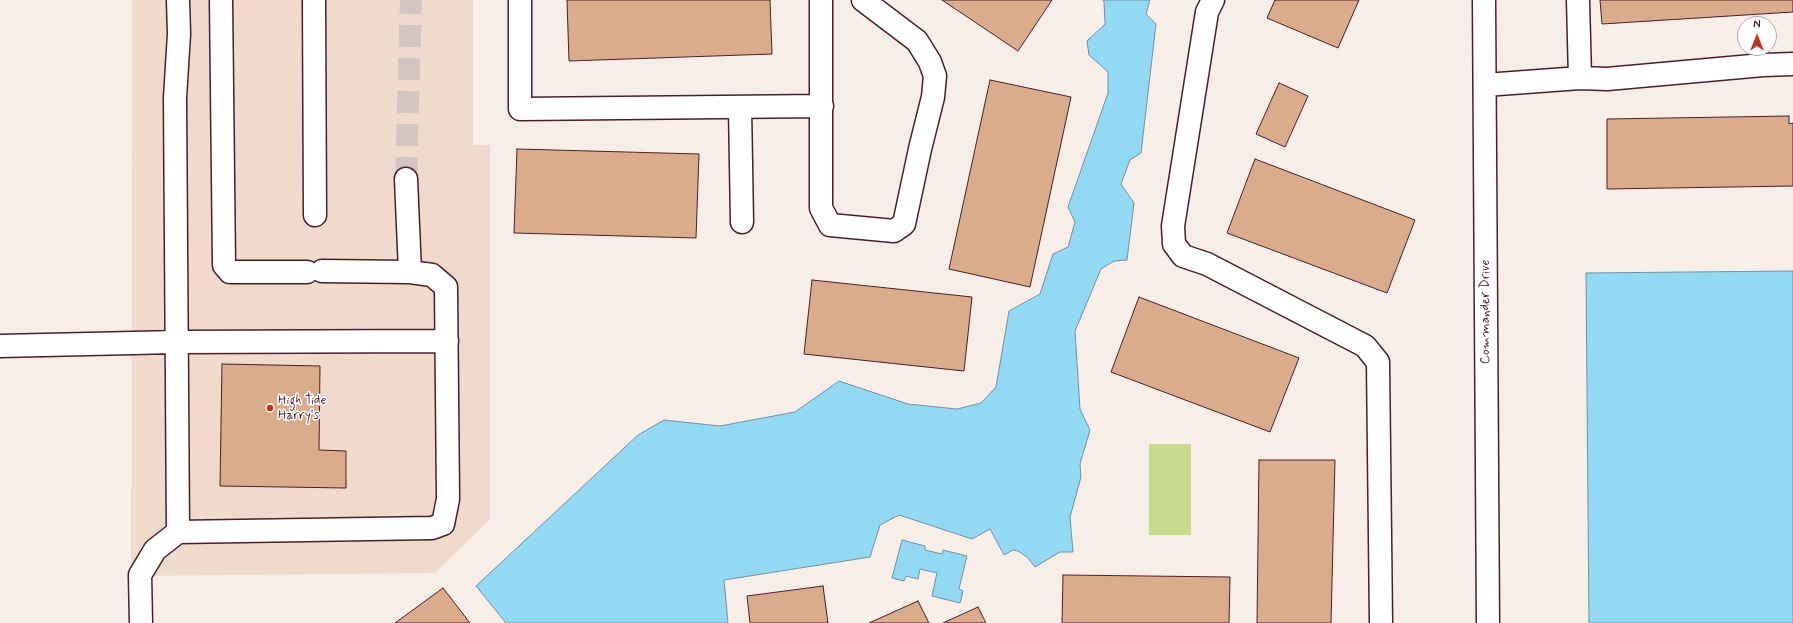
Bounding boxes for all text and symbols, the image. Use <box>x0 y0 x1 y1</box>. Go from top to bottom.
north arrow <box>1737 16 1777 56</box>
text: N <box>1753 18 1761 32</box>
street label: Commander Drive <box>1478 260 1494 364</box>
place label: High Tide Harry's <box>278 393 326 424</box>
marker: High Tide Harry's <box>265 403 275 413</box>

